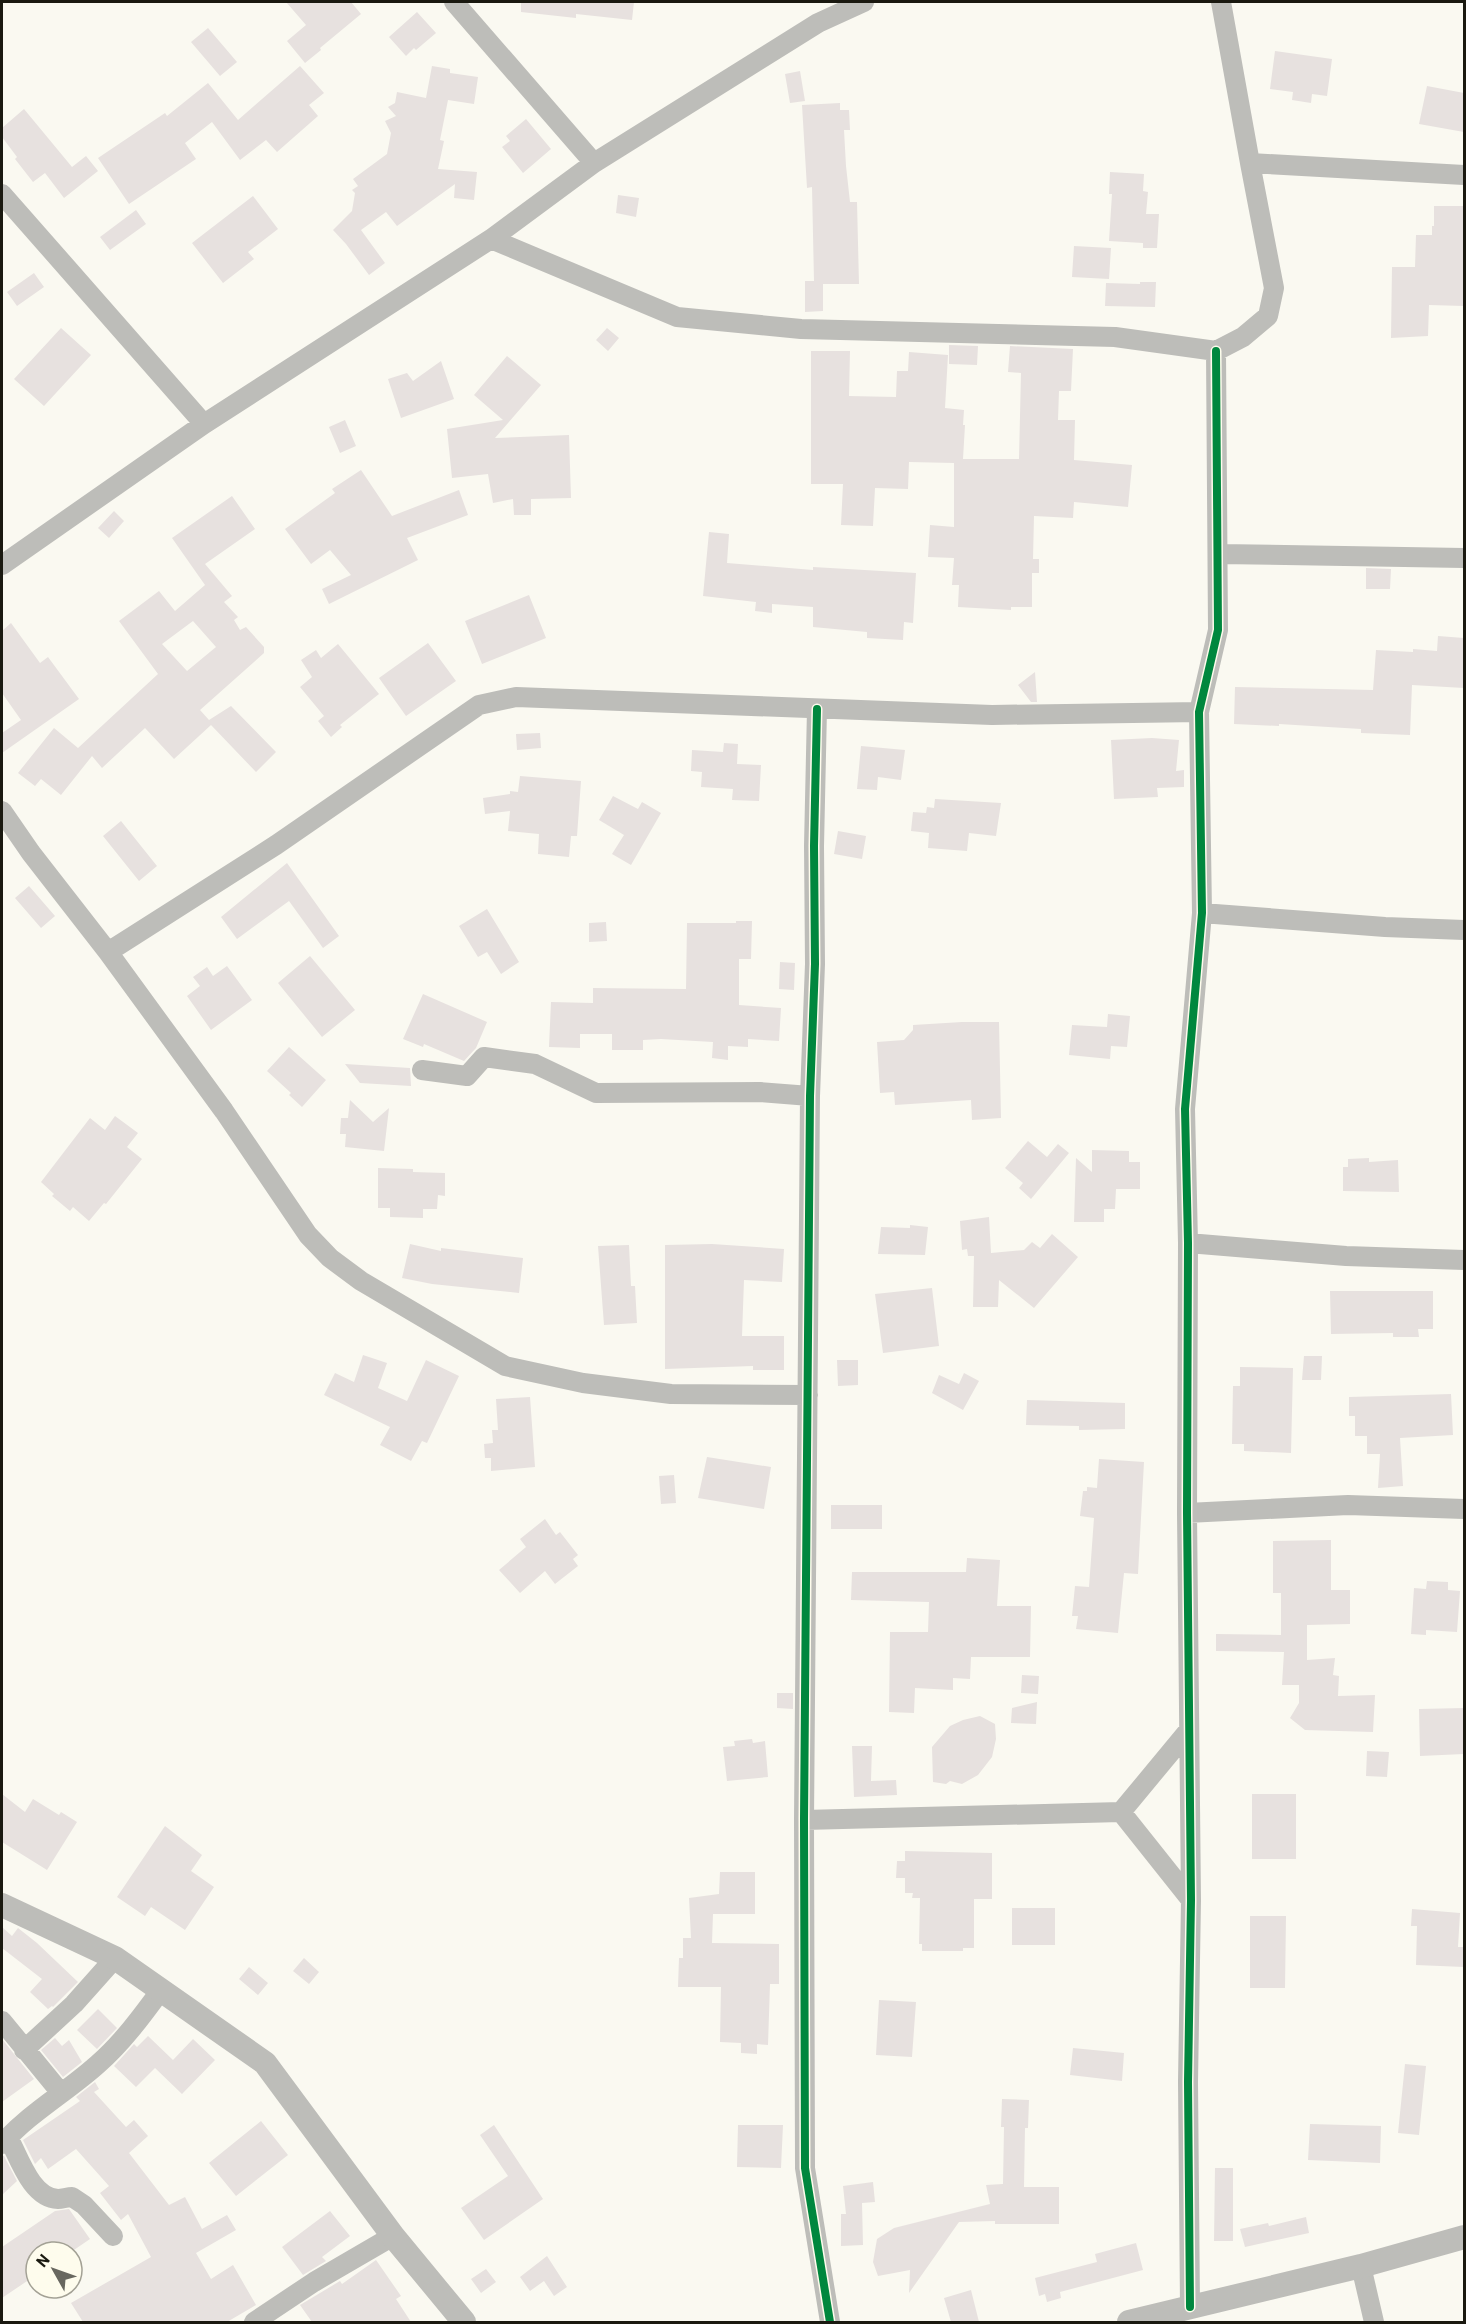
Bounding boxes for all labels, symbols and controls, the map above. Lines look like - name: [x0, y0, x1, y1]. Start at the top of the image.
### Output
- north arrow: [24, 2240, 84, 2300]
- text: N: [31, 2250, 53, 2270]

